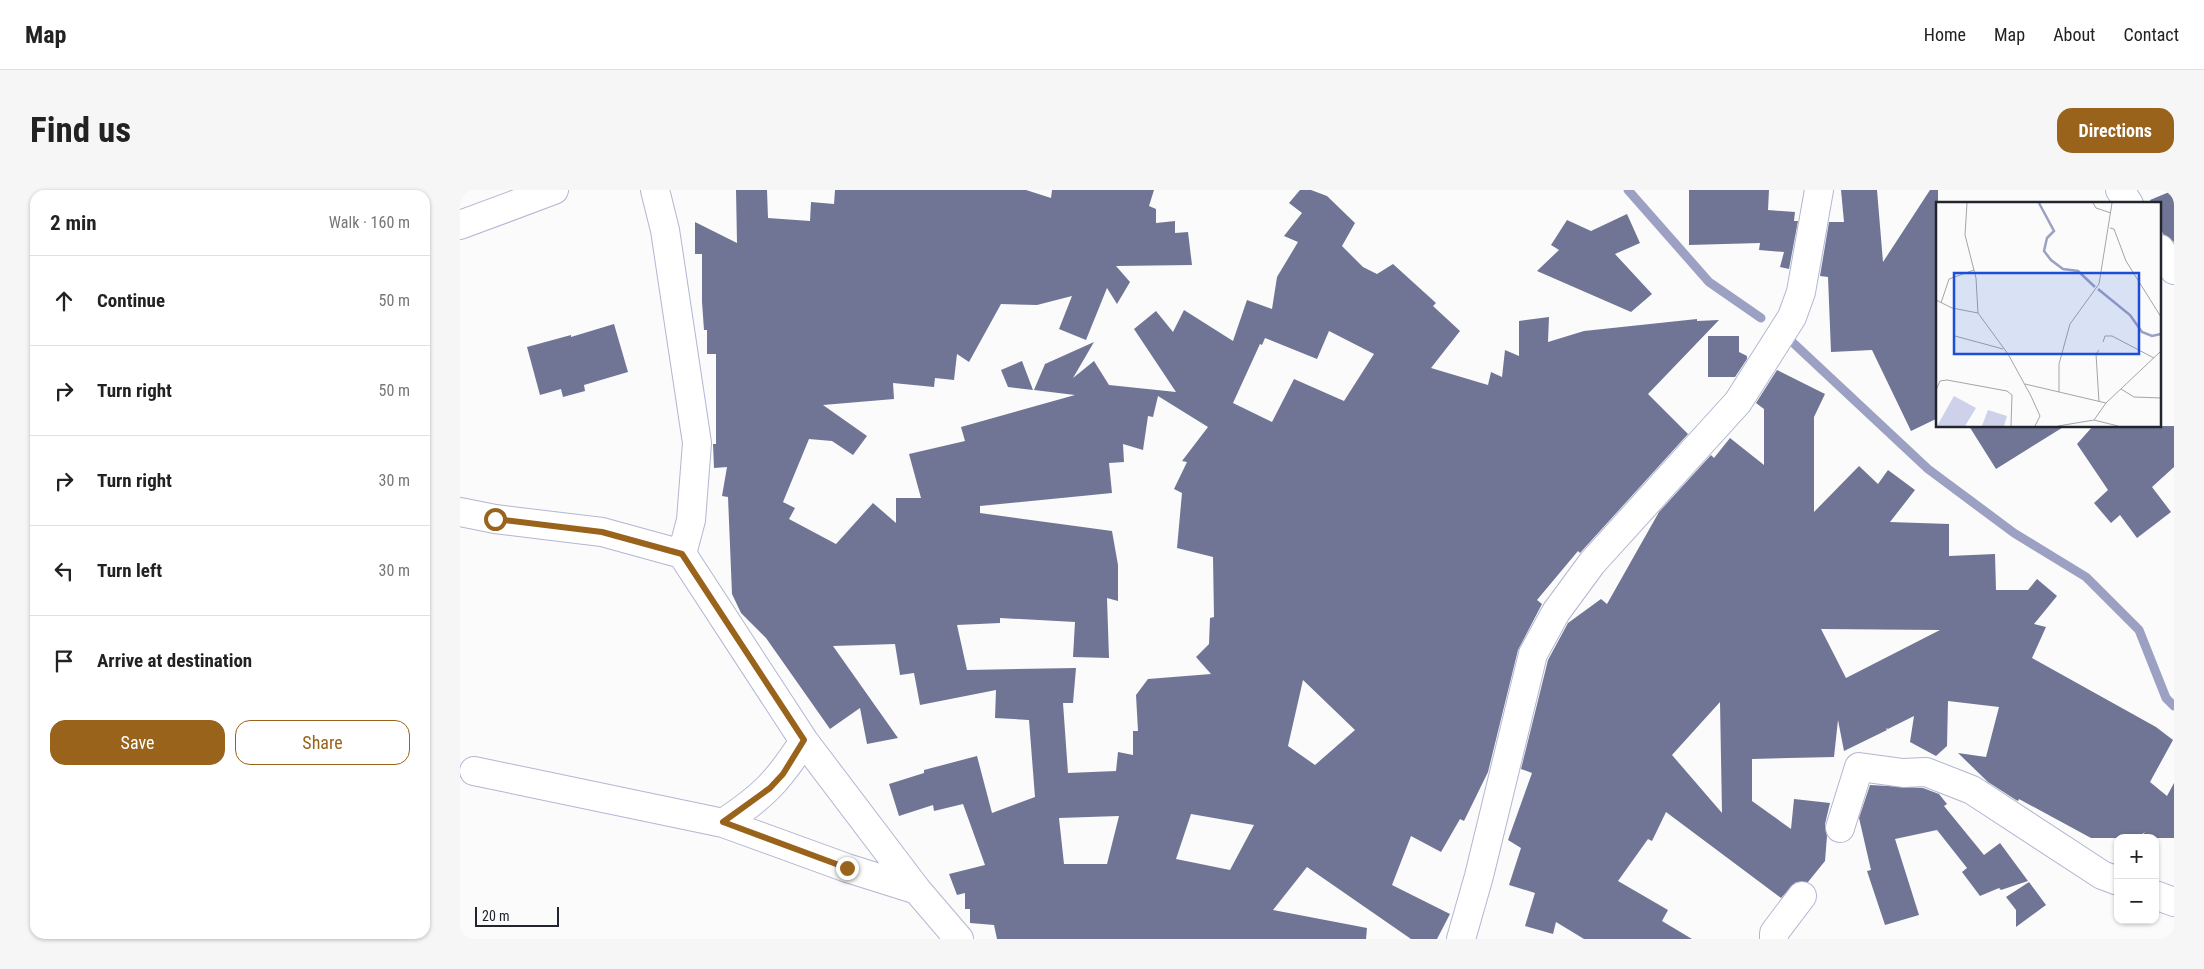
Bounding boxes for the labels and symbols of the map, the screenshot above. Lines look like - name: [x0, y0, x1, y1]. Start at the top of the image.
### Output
- inset map: [1936, 202, 2162, 428]
- route start: [484, 508, 507, 531]
- route end: [836, 857, 859, 880]
- scale bar: [475, 904, 559, 927]

